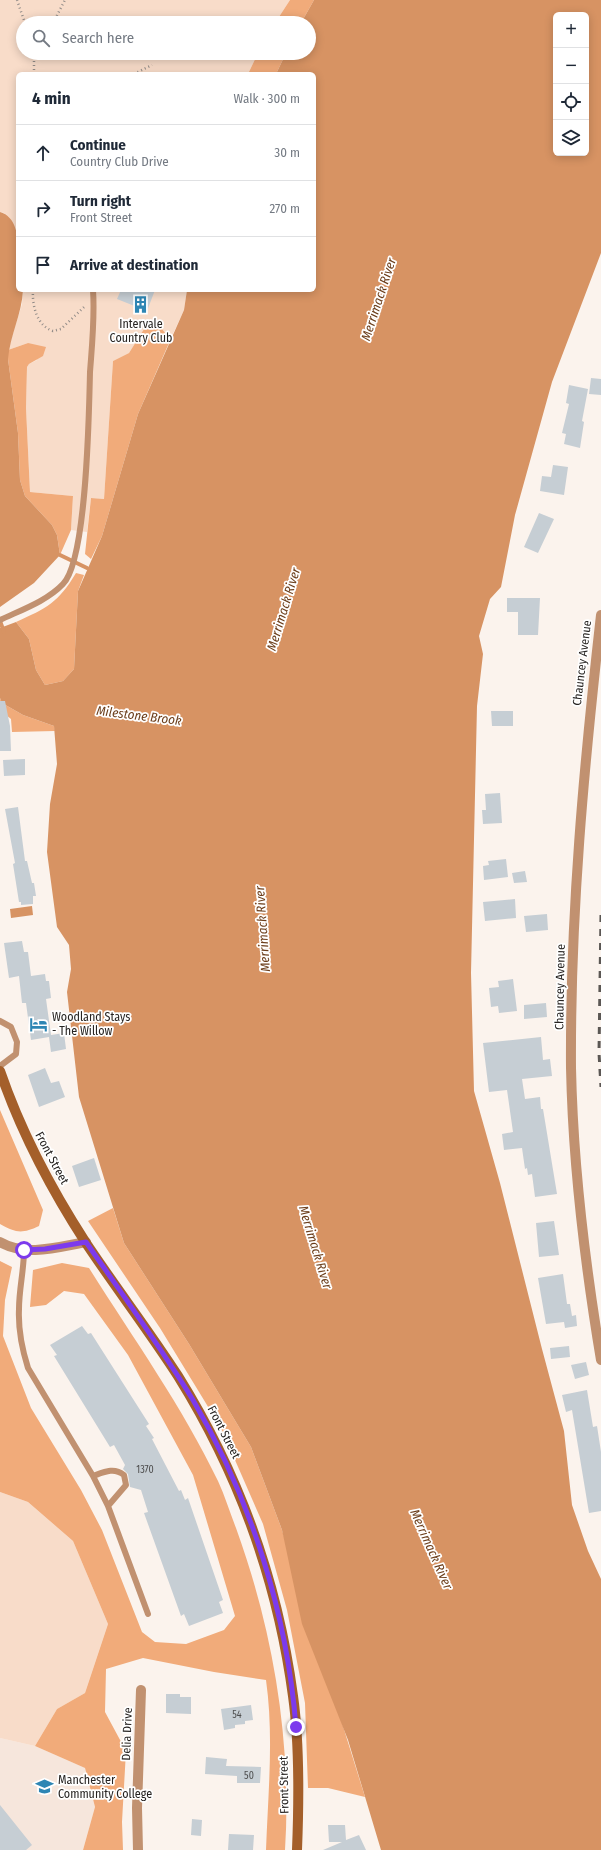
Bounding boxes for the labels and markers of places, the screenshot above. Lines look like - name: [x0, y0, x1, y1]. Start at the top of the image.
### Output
- building icon: Intervale Country Club: [131, 295, 151, 315]
- place label: Intervale Country Club: [110, 317, 172, 345]
- place label: Woodland Stays - The Willow: [52, 1010, 130, 1038]
- hotel icon: Woodland Stays - The Willow: [29, 1014, 49, 1034]
- place label: Manchester Community College: [58, 1773, 152, 1801]
- school or university icon: Manchester Community College: [35, 1777, 55, 1797]

